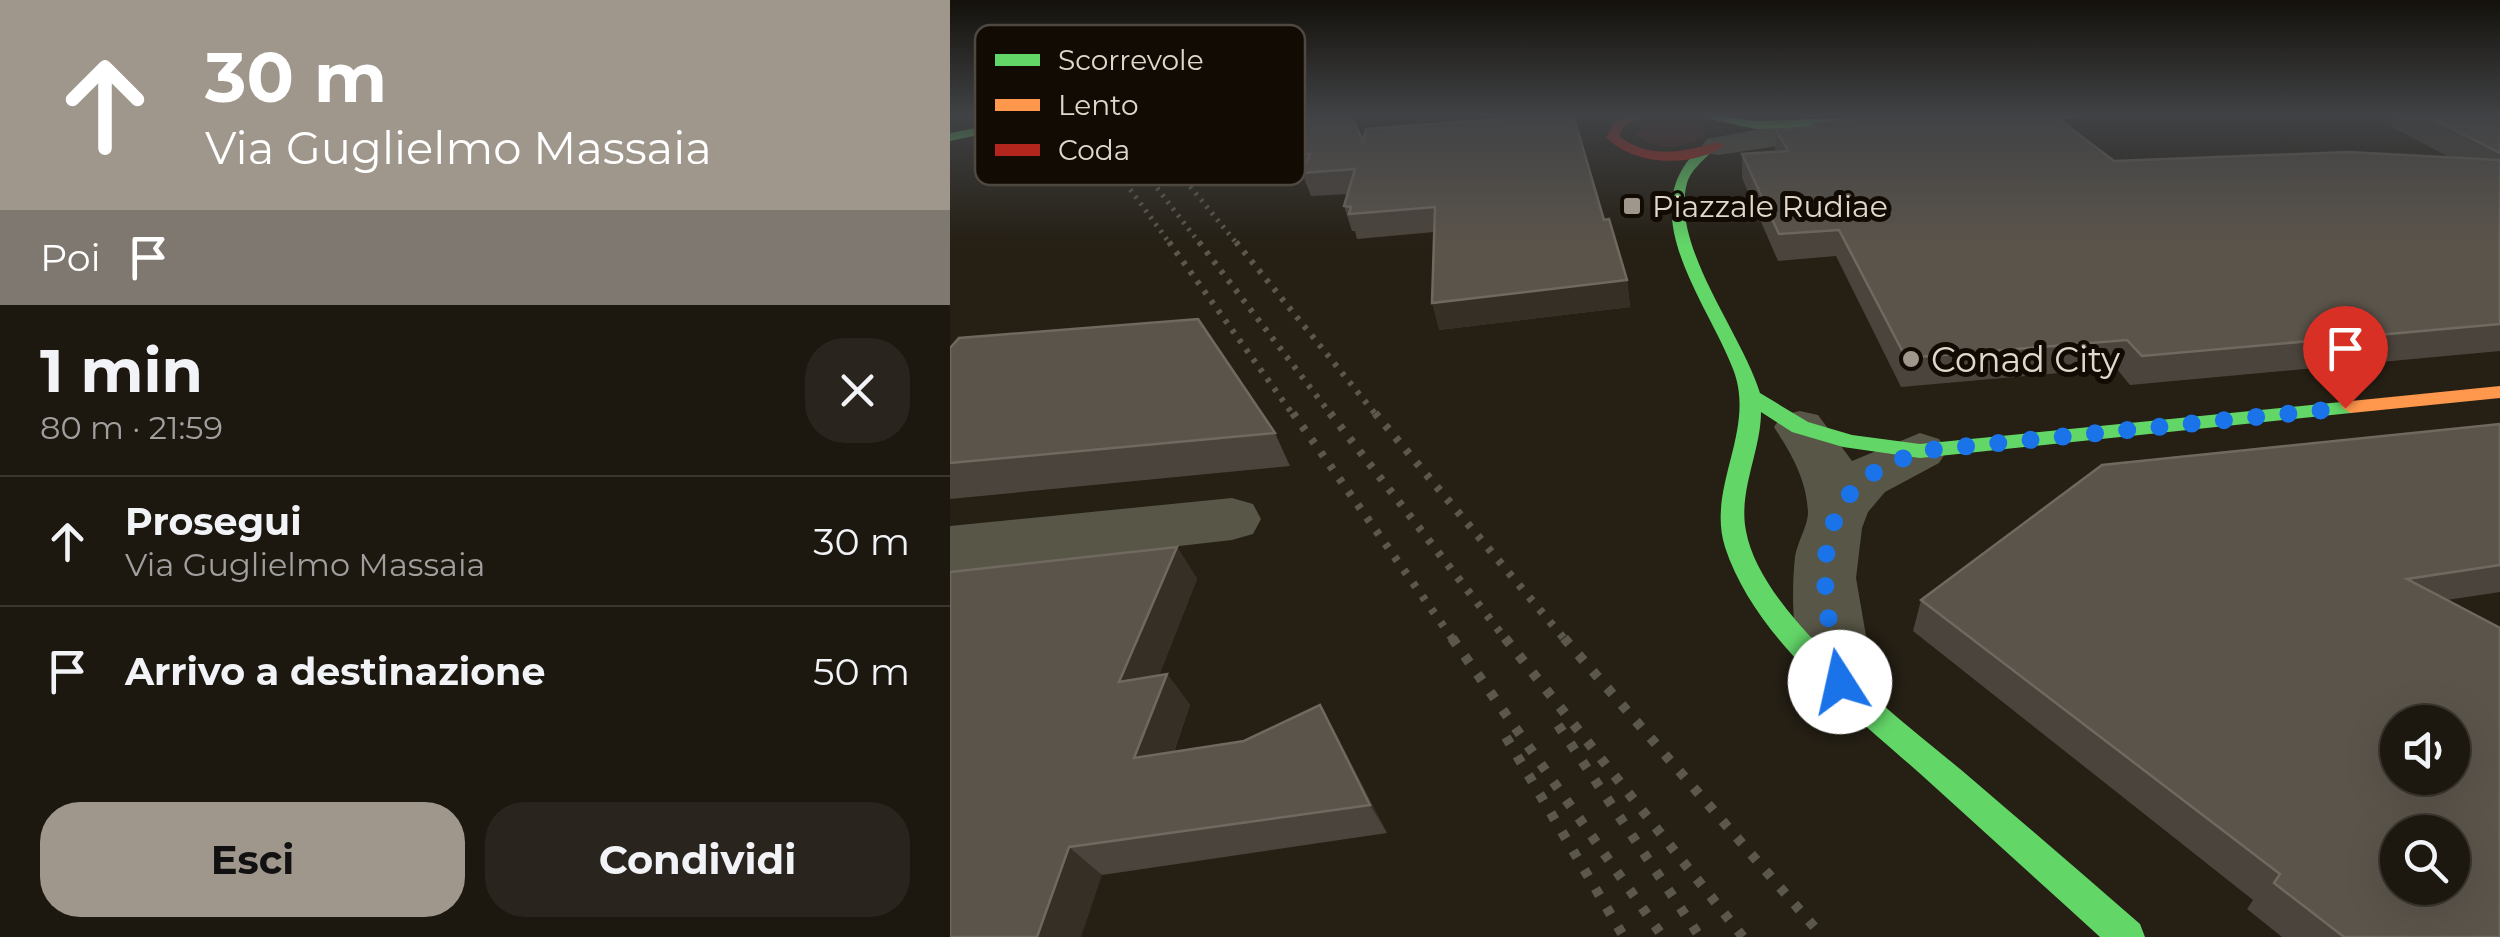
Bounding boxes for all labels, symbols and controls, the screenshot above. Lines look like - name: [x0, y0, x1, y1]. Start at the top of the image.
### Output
- legend: [975, 25, 1305, 185]
- text: 30 m: [205, 34, 387, 120]
- icon: ahead: [40, 40, 170, 170]
- text: Scorrevole: [1058, 43, 1204, 77]
- text: Lento: [1058, 88, 1139, 122]
- text: Via Guglielmo Massaia: [205, 120, 712, 175]
- text: Coda: [1058, 133, 1130, 167]
- place label: Piazzale Rudiae: [1652, 188, 1888, 225]
- marker: Piazzale Rudiae: [1621, 195, 1643, 217]
- icon: arrive: [121, 230, 176, 285]
- text: Poi: [40, 234, 101, 281]
- pin: [2303, 306, 2388, 409]
- icon: arrive: [2318, 321, 2373, 376]
- text: 1 min: [40, 334, 203, 407]
- button: close: [805, 338, 910, 443]
- place label: Conad City: [1931, 338, 2120, 381]
- marker: Conad City: [1900, 348, 1922, 370]
- text: 80 m · 21:59: [40, 408, 223, 447]
- text: Prosegui: [125, 498, 302, 545]
- icon: ahead: [40, 514, 95, 569]
- text: 30 m: [813, 518, 910, 565]
- text: Via Guglielmo Massaia: [125, 545, 485, 584]
- position arrow: [1788, 630, 1892, 734]
- icon: arrive: [40, 644, 95, 699]
- text: Arrivo a destinazione: [125, 648, 546, 695]
- text: 50 m: [813, 648, 910, 695]
- map controls: [2380, 705, 2470, 905]
- button: sound: [2380, 705, 2470, 795]
- button: Esci: [40, 802, 465, 917]
- button: Condividi: [485, 802, 910, 917]
- button: search: [2380, 815, 2470, 905]

